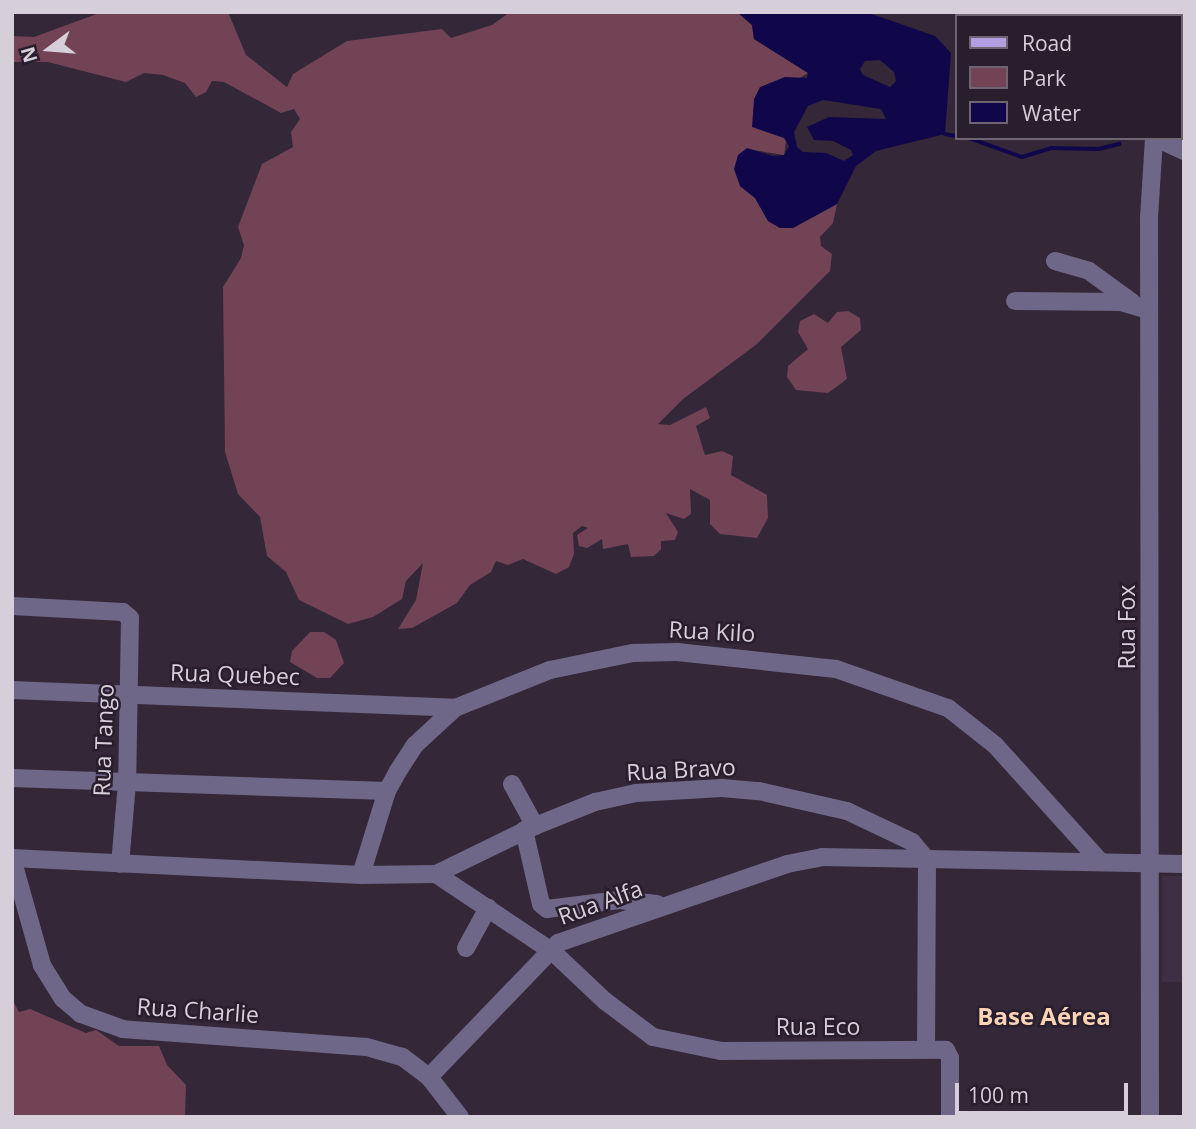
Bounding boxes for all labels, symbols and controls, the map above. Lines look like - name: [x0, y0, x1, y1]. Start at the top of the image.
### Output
- north arrow: [14, 14, 84, 84]
- legend: [954, 14, 1182, 140]
- text: Road: [1022, 29, 1072, 57]
- text: N: [14, 44, 43, 66]
- text: Park: [1022, 64, 1066, 92]
- text: Water: [1022, 99, 1081, 127]
- street label: Rua Fox: [1112, 585, 1140, 669]
- street label: Rua Kilo: [668, 615, 756, 647]
- street label: Rua Quebec: [170, 658, 300, 690]
- street label: Rua Tango: [87, 683, 119, 797]
- street label: Rua Bravo: [626, 752, 736, 786]
- street label: Rua Alfa: [554, 874, 646, 930]
- street label: Rua Charlie: [136, 992, 260, 1028]
- district label: Base Aérea: [977, 1002, 1111, 1030]
- street label: Rua Eco: [776, 1012, 860, 1040]
- scale bar: [958, 1070, 1131, 1114]
- text: 100 m: [968, 1081, 1029, 1109]

